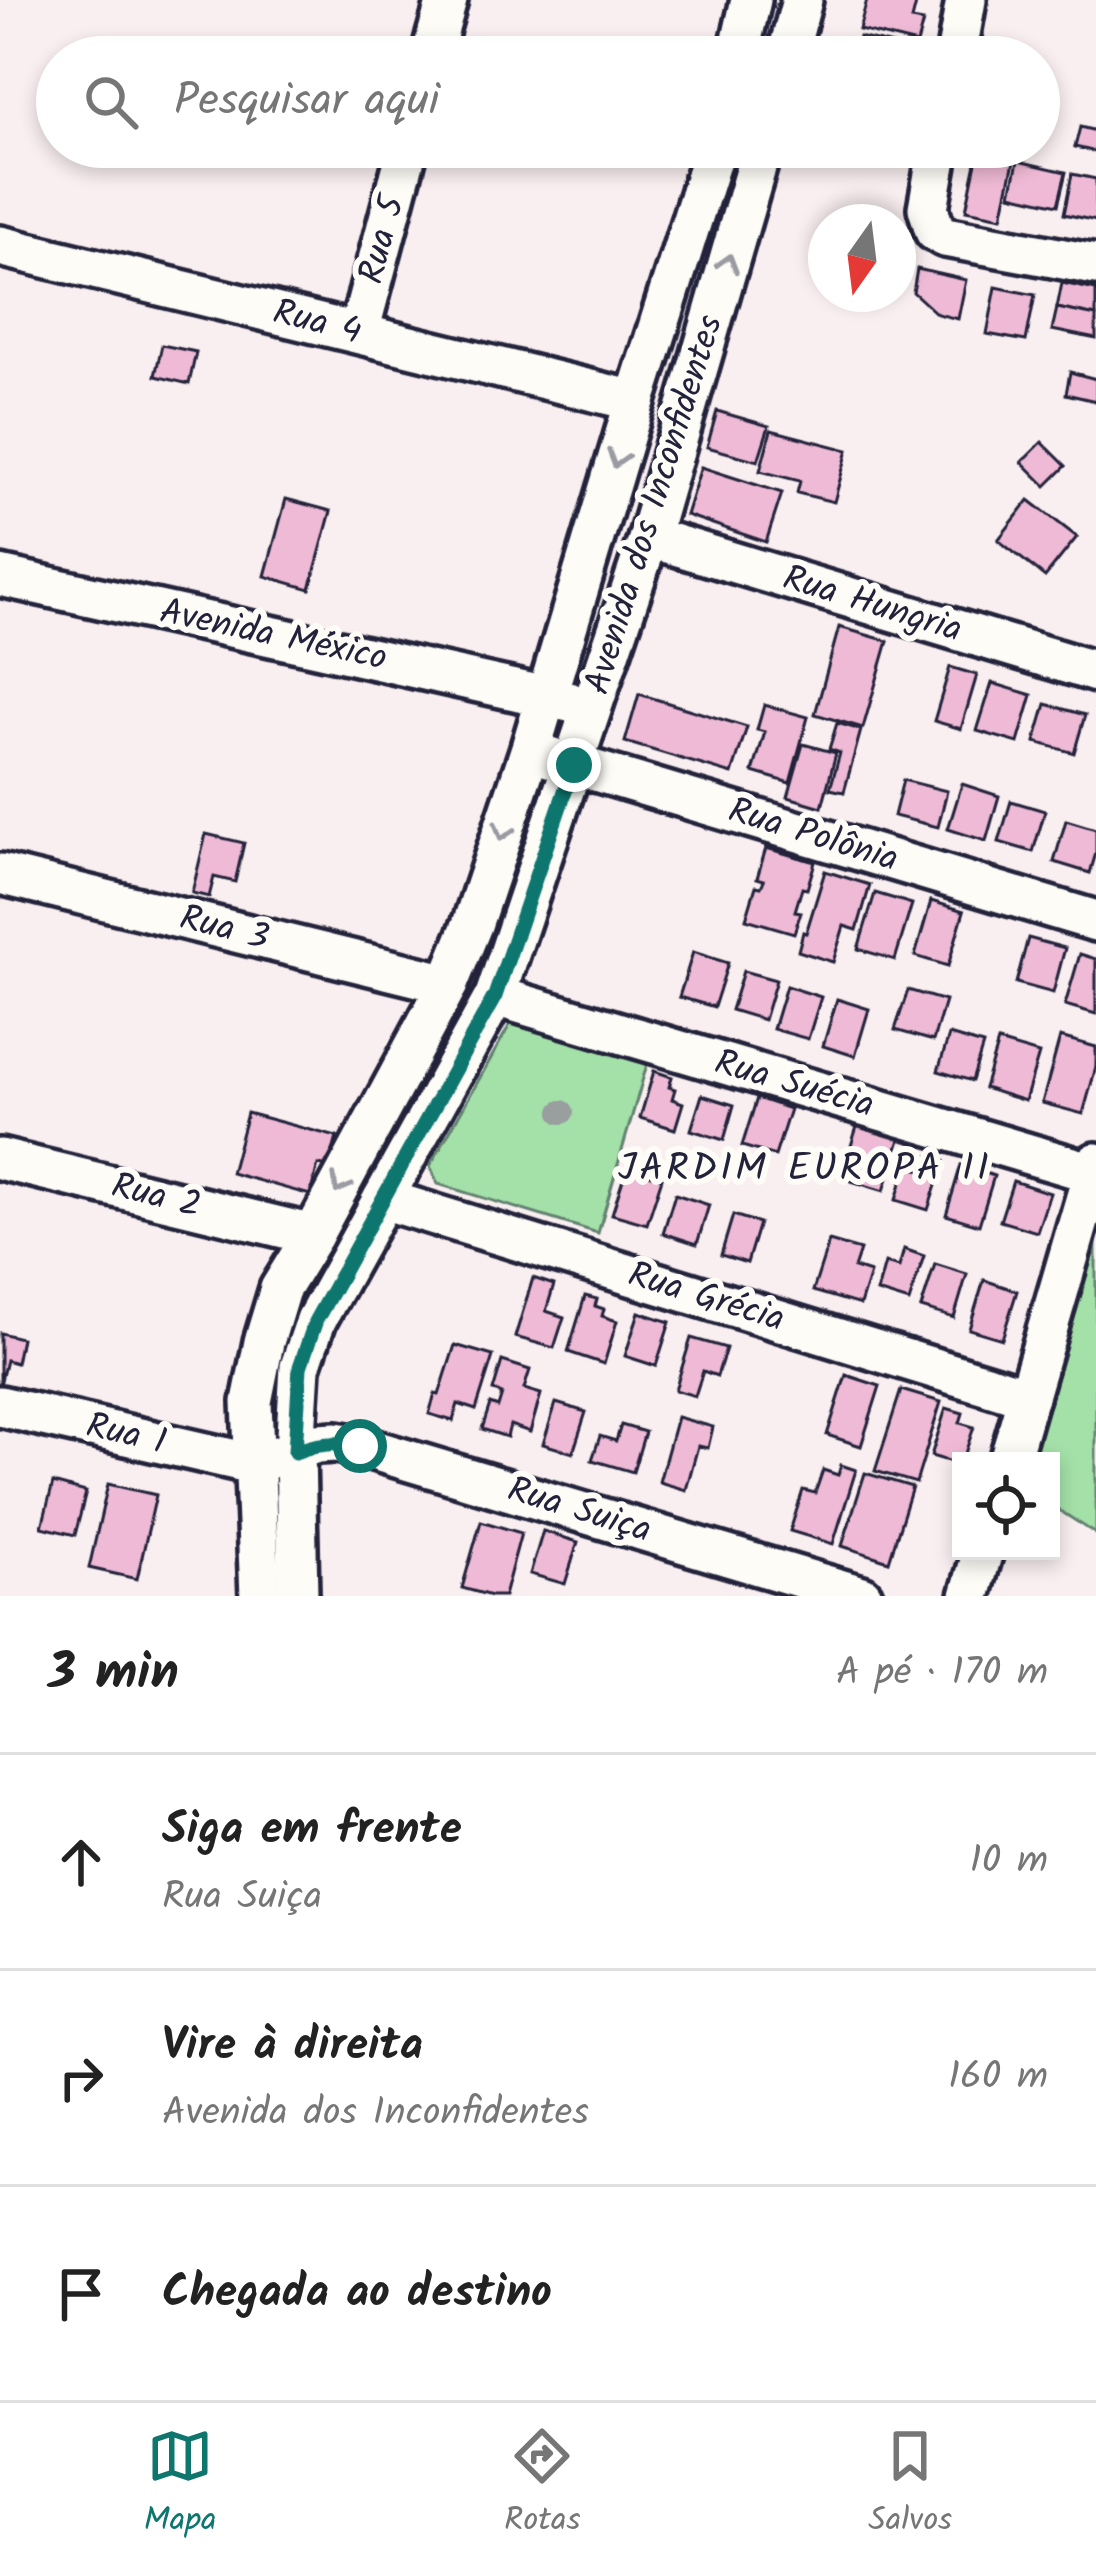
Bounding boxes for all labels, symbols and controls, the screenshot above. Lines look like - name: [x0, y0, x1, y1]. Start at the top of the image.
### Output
- search box: [36, 36, 1060, 168]
- text: Pesquisar aqui: [174, 66, 440, 138]
- icon: search: [78, 69, 144, 135]
- street label: Rua 5: [344, 187, 423, 290]
- north arrow: [808, 204, 916, 312]
- one-way arrow: [714, 253, 739, 274]
- street label: Rua 4: [267, 285, 367, 361]
- street label: Avenida dos Inconfidentes: [570, 308, 740, 702]
- one-way arrow: [606, 448, 631, 469]
- street label: Rua Hungria: [775, 551, 969, 659]
- street label: Avenida México: [154, 584, 392, 688]
- route end: [547, 738, 601, 792]
- street label: Rua Polônia: [721, 783, 905, 889]
- one-way arrow: [493, 820, 517, 841]
- street label: Rua 3: [173, 890, 275, 968]
- street label: Rua Suécia: [708, 1035, 880, 1135]
- district label: JARDIM EUROPA II: [618, 1139, 992, 1201]
- street label: Rua 2: [105, 1158, 207, 1236]
- one-way arrow: [331, 1172, 354, 1193]
- street label: Rua Grécia: [621, 1247, 791, 1349]
- street label: Rua 1: [80, 1398, 172, 1472]
- route start: [333, 1419, 387, 1473]
- map controls: [952, 1452, 1060, 1560]
- button: locate: [952, 1452, 1060, 1560]
- street label: Rua Suiça: [500, 1462, 658, 1560]
- text: 3 min: [48, 1634, 179, 1715]
- text: A pé · 170 m: [836, 1643, 1048, 1705]
- text: Siga em frente: [162, 1795, 462, 1867]
- icon: ahead: [48, 1829, 114, 1895]
- text: 10 m: [970, 1831, 1048, 1893]
- text: Rua Suiça: [162, 1867, 322, 1929]
- text: Vire à direita: [162, 2011, 423, 2083]
- icon: right: [48, 2045, 114, 2111]
- text: 160 m: [948, 2047, 1048, 2109]
- text: Avenida dos Inconfidentes: [162, 2083, 589, 2145]
- text: Chegada ao destino: [162, 2258, 552, 2330]
- icon: arrive: [48, 2261, 114, 2327]
- tab: Mapa: [144, 2423, 217, 2548]
- tab: Rotas: [504, 2423, 581, 2548]
- tab: Salvos: [868, 2423, 952, 2548]

